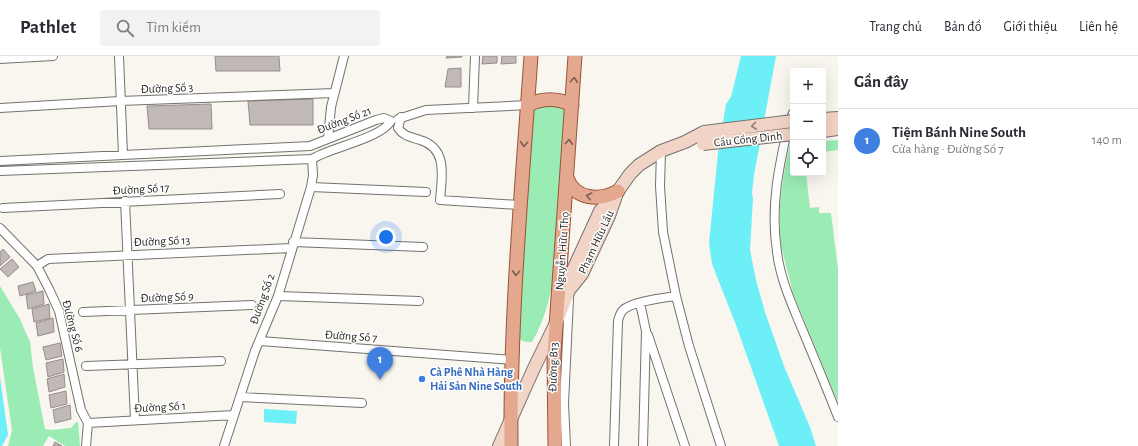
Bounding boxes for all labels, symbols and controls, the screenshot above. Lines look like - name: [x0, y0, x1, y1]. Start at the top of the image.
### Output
- search box: [100, 10, 380, 46]
- icon: search: [114, 17, 136, 39]
- text: Pathlet: [20, 18, 76, 37]
- text: Tìm kiếm: [146, 20, 201, 35]
- text: Trang chủ: [869, 20, 922, 34]
- text: Bản đồ: [944, 20, 982, 34]
- text: Giới thiệu: [1004, 20, 1057, 34]
- text: Liên hệ: [1079, 20, 1118, 34]
- map controls: [790, 68, 826, 176]
- button: +: [790, 68, 826, 104]
- text: Gần đây: [854, 73, 908, 90]
- one-way arrow: [569, 77, 578, 84]
- street label: Đường Số 3: [141, 81, 194, 95]
- street label: Đường Số 21: [315, 104, 373, 136]
- button: −: [790, 104, 826, 140]
- one-way arrow: [751, 121, 757, 130]
- text: Tiệm Bánh Nine South: [892, 125, 1026, 140]
- street label: Cầu Cống Dinh: [713, 129, 783, 149]
- text: 1: [865, 134, 869, 147]
- text: 140 m: [1092, 134, 1122, 147]
- one-way arrow: [565, 139, 574, 145]
- button: locate: [790, 140, 826, 176]
- one-way arrow: [520, 141, 529, 147]
- text: Cửa hàng · Đường Số 7: [892, 143, 1004, 156]
- street label: Đường Số 17: [112, 182, 170, 196]
- one-way arrow: [586, 193, 592, 201]
- street label: Phạm Hữu Lầu: [576, 208, 616, 276]
- street label: Nguyễn Hữu Thọ: [552, 211, 572, 291]
- your location: [376, 227, 396, 247]
- street label: Đường Số 13: [133, 234, 191, 248]
- one-way arrow: [511, 270, 520, 276]
- street label: Đường Số 2: [247, 271, 277, 326]
- street label: Đường Số 9: [140, 290, 194, 304]
- street label: Đường Số 6: [60, 299, 86, 354]
- street label: Đường Số 7: [324, 328, 378, 344]
- street label: Đường B13: [546, 342, 560, 392]
- pin: 1: [367, 347, 393, 380]
- place label: Cà Phê Nhà Hàng Hải Sản Nine South: [430, 366, 522, 392]
- marker: Cà Phê Nhà Hàng Hải Sản Nine South: [417, 374, 427, 384]
- street label: Đường Số 1: [134, 400, 186, 414]

